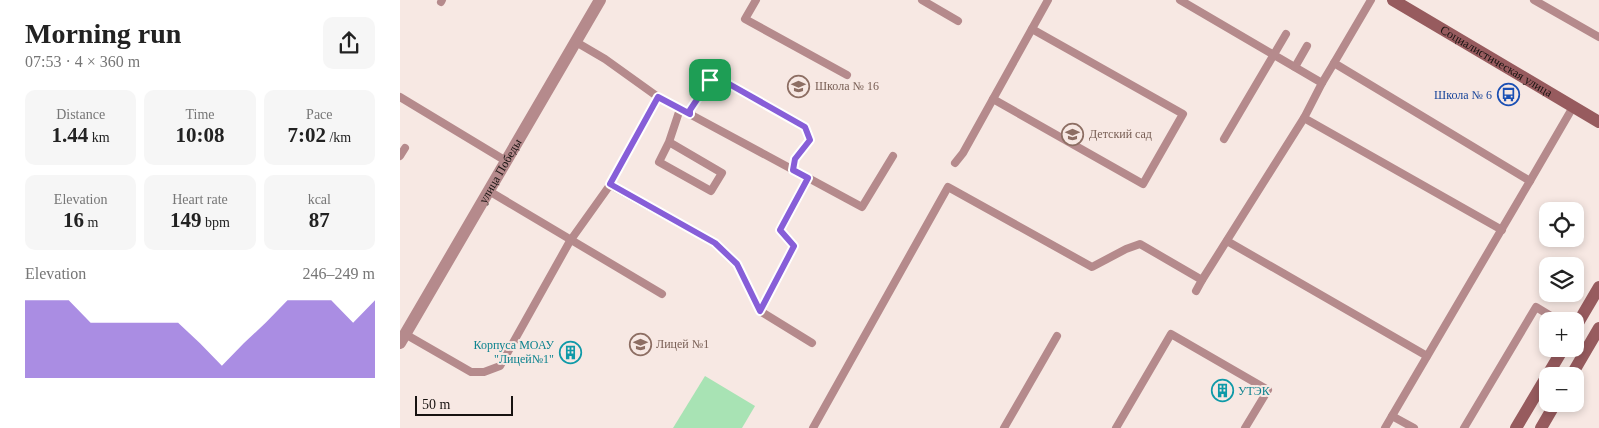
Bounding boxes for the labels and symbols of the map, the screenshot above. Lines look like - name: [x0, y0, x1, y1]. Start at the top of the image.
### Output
- street label: Социалистическая улица: [1438, 23, 1555, 100]
- pin: [689, 59, 731, 101]
- school or university icon: Школа № 16: [787, 74, 811, 98]
- place label: Школа № 16: [815, 79, 879, 93]
- bus stop icon: Школа № 6: [1496, 83, 1520, 107]
- place label: Школа № 6: [1434, 88, 1492, 102]
- school or university icon: Детский сад: [1061, 122, 1085, 146]
- place label: Детский сад: [1089, 127, 1152, 141]
- street label: улица Победы: [476, 136, 525, 206]
- school or university icon: Лицей №1: [628, 332, 652, 356]
- place label: Лицей №1: [656, 337, 709, 351]
- place label: Корпуса МОАУ "Лицей№1": [474, 338, 554, 366]
- building icon: Корпуса МОАУ "Лицей№1": [558, 340, 582, 364]
- building icon: УТЭК: [1210, 379, 1234, 403]
- place label: УТЭК: [1238, 384, 1271, 398]
- scale bar: [415, 393, 512, 416]

